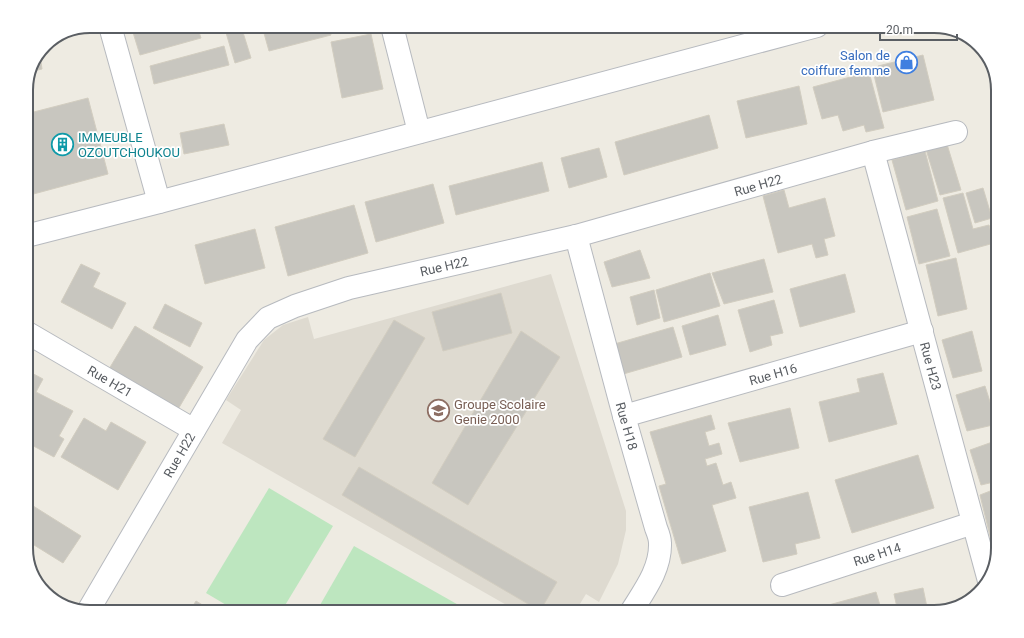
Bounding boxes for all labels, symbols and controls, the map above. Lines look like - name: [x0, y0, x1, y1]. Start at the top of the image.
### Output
- scale bar: [880, 16, 957, 42]
- text: 20 m: [886, 23, 913, 37]
- place label: Salon de coiffure femme: [801, 48, 890, 78]
- shop icon: Salon de coiffure femme: [893, 49, 919, 75]
- place label: IMMEUBLE OZOUTCHOUKOU: [78, 130, 180, 160]
- building icon: IMMEUBLE OZOUTCHOUKOU: [50, 131, 76, 157]
- street label: Rue H22: [732, 171, 784, 199]
- street label: Rue H22: [418, 254, 470, 279]
- street label: Rue H23: [917, 340, 944, 392]
- street label: Rue H16: [747, 360, 799, 388]
- street label: Rue H21: [85, 363, 135, 400]
- place label: Groupe Scolaire Genie 2000: [454, 397, 546, 427]
- school or university icon: Groupe Scolaire Genie 2000: [425, 398, 451, 424]
- street label: Rue H18: [613, 400, 641, 452]
- street label: Rue H22: [161, 430, 198, 480]
- street label: Rue H14: [851, 540, 904, 569]

